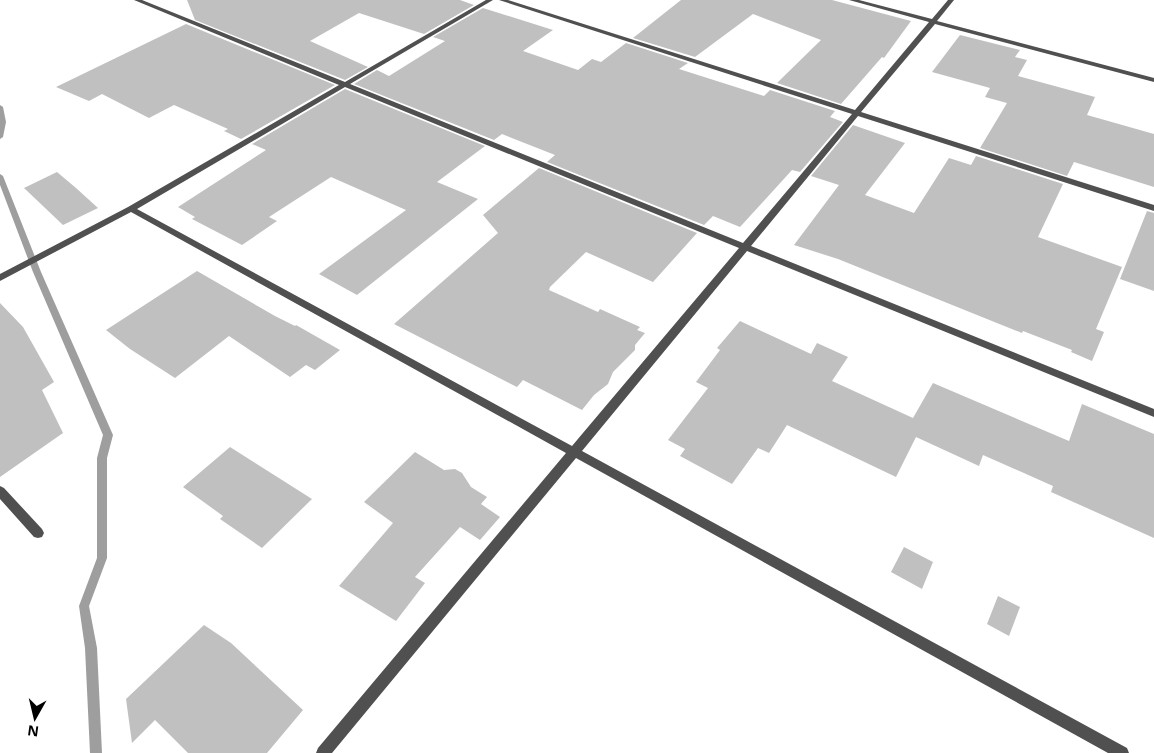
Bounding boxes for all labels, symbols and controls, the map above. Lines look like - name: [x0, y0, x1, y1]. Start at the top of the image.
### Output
- north arrow: [10, 693, 60, 743]
- text: N: [26, 721, 40, 742]

